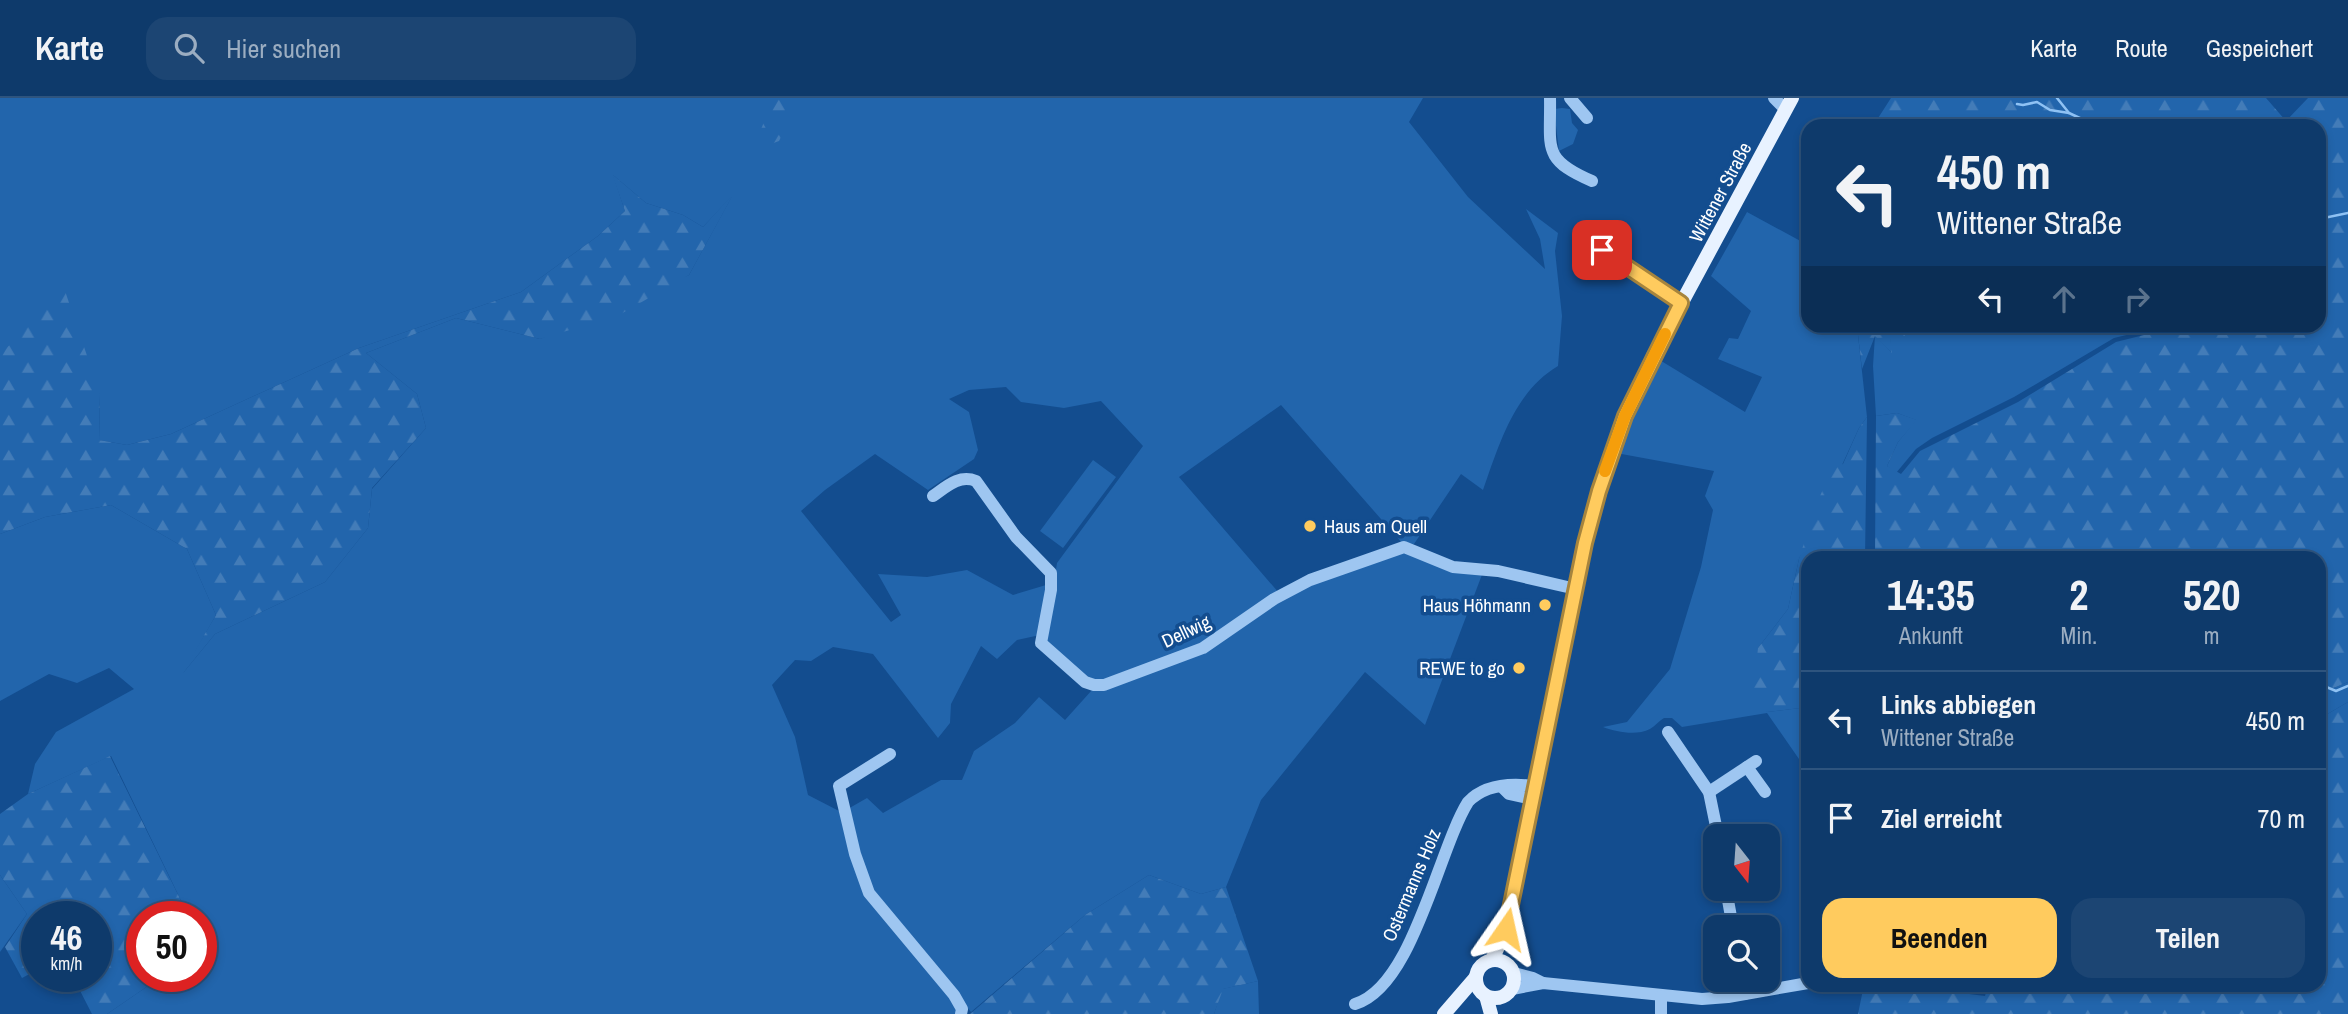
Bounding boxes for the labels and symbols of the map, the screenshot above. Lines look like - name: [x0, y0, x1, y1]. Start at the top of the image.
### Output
- street label: Wittener Straße: [1683, 137, 1757, 247]
- pin: [1572, 220, 1632, 280]
- place label: Haus am Quell: [1324, 513, 1427, 539]
- marker: Haus am Quell: [1302, 518, 1318, 534]
- place label: Haus Höhmann: [1423, 592, 1531, 618]
- marker: Haus Höhmann: [1537, 597, 1553, 613]
- street label: Dellwig: [1157, 608, 1215, 654]
- place label: REWE to go: [1419, 655, 1505, 681]
- marker: REWE to go: [1511, 660, 1527, 676]
- street label: Ostermanns Holz: [1376, 824, 1447, 945]
- north arrow: [1703, 824, 1780, 901]
- position arrow: [1469, 892, 1543, 966]
- speed limit sign: 50: [126, 901, 217, 992]

